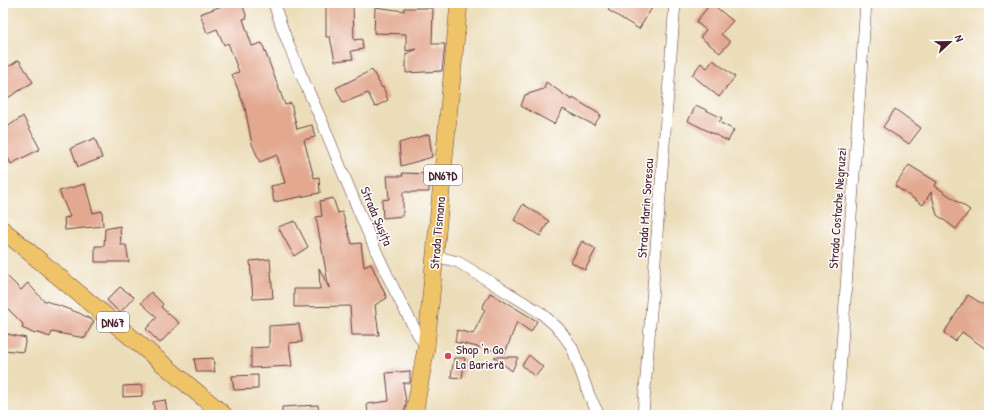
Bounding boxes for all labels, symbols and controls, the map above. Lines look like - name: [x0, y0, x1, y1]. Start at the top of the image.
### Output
- north arrow: [930, 22, 970, 62]
- text: N: [952, 33, 967, 44]
- street label: Strada Costache Negruzzi: [824, 147, 850, 269]
- street label: Strada Marin Sorescu: [633, 158, 657, 258]
- road number: DN67D: [424, 165, 462, 185]
- street label: Strada Șușița: [357, 184, 397, 248]
- street label: Strada Tismana: [425, 196, 449, 270]
- road number: DN67: [97, 312, 129, 332]
- place label: Shop 'n Go La Barieră: [456, 340, 504, 373]
- marker: Shop 'n Go La Barieră: [443, 351, 453, 361]

